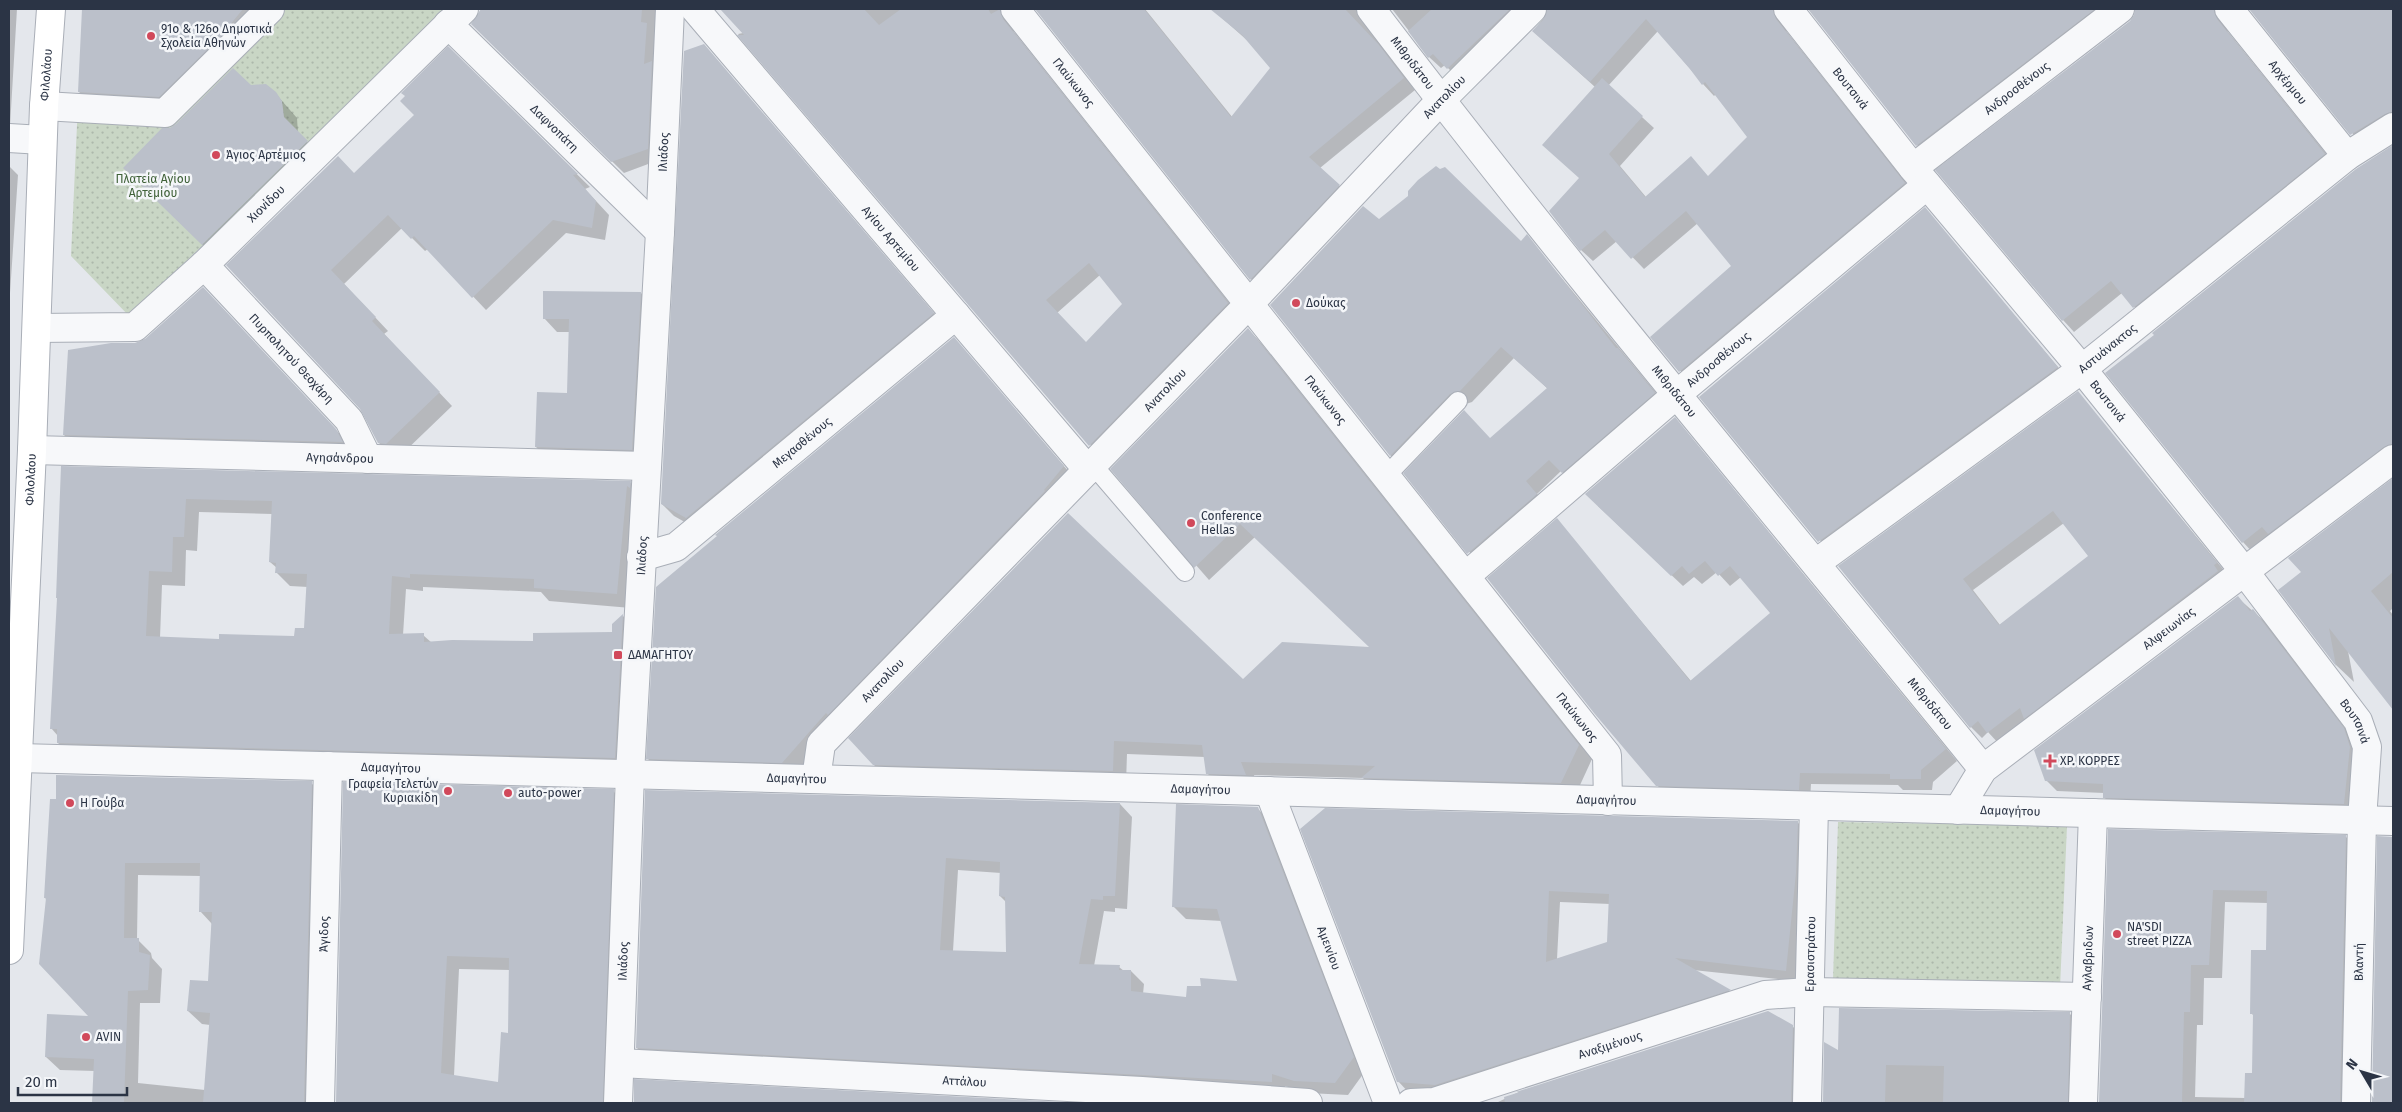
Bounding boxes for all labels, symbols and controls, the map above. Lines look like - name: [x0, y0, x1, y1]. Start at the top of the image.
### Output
- place label: 91ο & 126ο Δημοτικά Σχολεία Αθηνών: [161, 22, 272, 50]
- marker: 91ο & 126ο Δημοτικά Σχολεία Αθηνών: [145, 30, 157, 42]
- street label: Μιθριδάτου: [1388, 34, 1437, 92]
- street label: Φιλολάου: [37, 48, 55, 101]
- street label: Γλαύκωνος: [1050, 55, 1098, 110]
- street label: Αρχέρμου: [2266, 57, 2310, 107]
- street label: Ανδροσθένους: [1982, 59, 2053, 118]
- street label: Βουτσινά: [1830, 65, 1871, 112]
- street label: Ανατολίου: [1420, 72, 1469, 121]
- street label: Δαφνοπάτη: [527, 102, 581, 155]
- street label: Ιλιάδος: [656, 132, 671, 172]
- place label: Άγιος Αρτέμιος: [226, 148, 306, 162]
- marker: Άγιος Αρτέμιος: [210, 149, 222, 161]
- park label: Πλατεία Αγίου Αρτεμίου: [115, 172, 191, 200]
- street label: Χιονίδου: [245, 182, 288, 225]
- street label: Αγίου Αρτεμίου: [859, 203, 923, 275]
- place label: Δούκας: [1306, 296, 1346, 310]
- marker: Δούκας: [1290, 297, 1302, 309]
- street label: Πυρπολητού Θεοχάρη: [246, 311, 337, 406]
- street label: Αστυάνακτος: [2076, 321, 2140, 376]
- street label: Ανδροσθένους: [1684, 329, 1753, 390]
- street label: Μιθριδάτου: [1649, 363, 1700, 420]
- street label: Ανατολίου: [1141, 366, 1189, 415]
- street label: Γλαύκωνος: [1301, 372, 1349, 428]
- street label: Βουτσινά: [2087, 377, 2129, 425]
- street label: Μεγασθένους: [770, 414, 835, 471]
- street label: Αγησάνδρου: [306, 450, 374, 466]
- street label: Φιλολάου: [22, 453, 39, 506]
- place label: Conference Hellas: [1201, 509, 1262, 537]
- marker: Conference Hellas: [1185, 517, 1197, 529]
- street label: Ιλιάδος: [634, 535, 650, 576]
- street label: Αλφειωνίας: [2140, 604, 2198, 653]
- place label: ΔΑΜΑΓHΤOY: [628, 648, 693, 662]
- marker: ΔΑΜΑΓHΤOY: [612, 649, 624, 661]
- street label: Ανατολίου: [859, 656, 907, 705]
- street label: Μιθριδάτου: [1905, 675, 1955, 733]
- street label: Γλαύκωνος: [1553, 690, 1601, 745]
- street label: Βουτσινά: [2337, 696, 2372, 745]
- place label: ΧΡ. ΚΟΡΡΕΣ: [2060, 754, 2120, 768]
- marker: ΧΡ. ΚΟΡΡΕΣ: [2044, 755, 2056, 767]
- street label: Δαμαγήτου: [361, 760, 421, 776]
- street label: Δαμαγήτου: [766, 771, 827, 786]
- place label: Γραφεία Τελετών Κυριακίδη: [348, 777, 438, 805]
- street label: Δαμαγήτου: [1170, 782, 1231, 797]
- marker: Γραφεία Τελετών Κυριακίδη: [442, 785, 454, 797]
- place label: auto-power: [518, 786, 582, 800]
- marker: auto-power: [502, 787, 514, 799]
- street label: Δαμαγήτου: [1576, 792, 1637, 808]
- place label: Η Γούβα: [80, 796, 124, 810]
- marker: Η Γούβα: [64, 797, 76, 809]
- street label: Δαμαγήτου: [1980, 803, 2041, 819]
- street label: Άγιδος: [317, 916, 331, 952]
- street label: Ερασιστράτου: [1803, 916, 1818, 992]
- place label: NA'SDI street PIZZA: [2127, 920, 2192, 948]
- street label: Αμεινίου: [1314, 924, 1344, 972]
- street label: Αγλαβριδων: [2080, 925, 2096, 991]
- marker: NA'SDI street PIZZA: [2111, 928, 2123, 940]
- street label: Ιλιάδος: [615, 941, 631, 981]
- street label: Βλαντή: [2352, 943, 2366, 981]
- street label: Αναξιμένους: [1576, 1028, 1644, 1062]
- place label: AVIN: [96, 1030, 121, 1044]
- marker: AVIN: [80, 1031, 92, 1043]
- north arrow: [2337, 1047, 2387, 1097]
- text: N: [2343, 1055, 2362, 1073]
- scale bar: [18, 1064, 126, 1096]
- text: 20 m: [25, 1073, 58, 1091]
- street label: Αττάλου: [942, 1073, 987, 1090]

